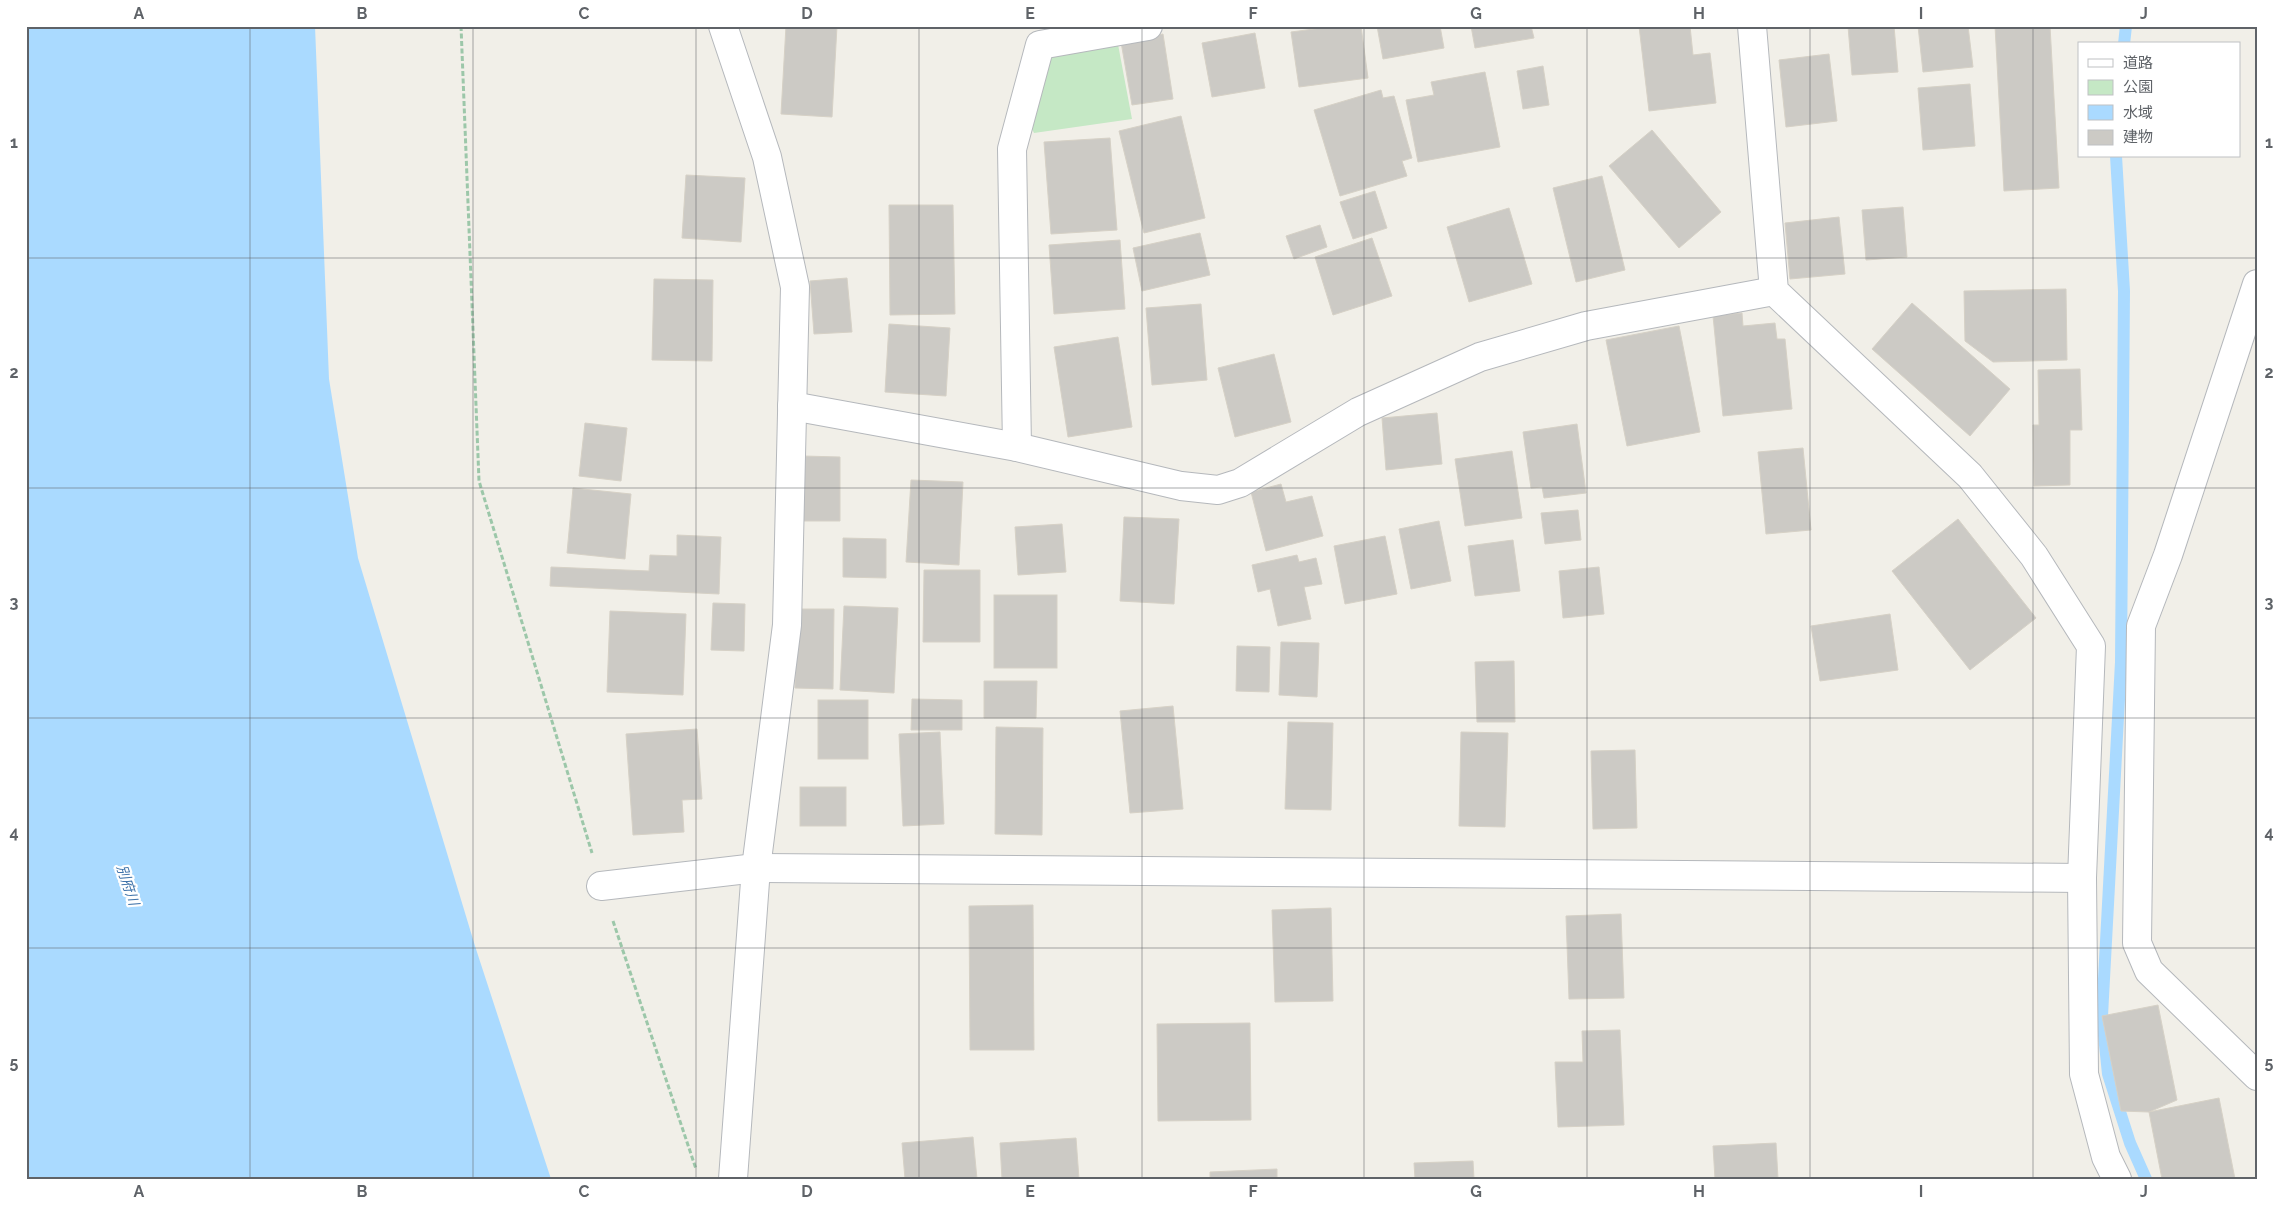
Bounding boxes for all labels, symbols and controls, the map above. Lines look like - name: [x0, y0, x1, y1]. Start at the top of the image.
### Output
- text: A: [134, 4, 145, 23]
- text: B: [357, 4, 368, 23]
- text: C: [579, 4, 590, 23]
- text: D: [801, 4, 813, 23]
- text: E: [1025, 4, 1035, 23]
- text: F: [1248, 4, 1258, 23]
- text: G: [1470, 4, 1482, 23]
- text: H: [1693, 4, 1705, 23]
- text: I: [1919, 4, 1923, 23]
- text: J: [2140, 4, 2148, 23]
- legend: [2078, 42, 2240, 158]
- text: 道路: [2123, 54, 2153, 72]
- text: 公園: [2123, 78, 2153, 96]
- text: 水域: [2123, 104, 2153, 122]
- text: 建物: [2123, 128, 2153, 146]
- text: 1: [10, 133, 18, 152]
- text: 1: [2265, 133, 2273, 152]
- text: 2: [9, 363, 19, 382]
- text: 2: [2264, 363, 2274, 382]
- text: 3: [10, 593, 19, 612]
- text: 3: [2265, 593, 2274, 612]
- text: 4: [9, 823, 19, 842]
- text: 4: [2264, 823, 2274, 842]
- water label: 別府川: [114, 863, 143, 909]
- text: 5: [10, 1053, 19, 1072]
- text: 5: [2265, 1053, 2274, 1072]
- text: A: [134, 1182, 145, 1201]
- text: B: [357, 1182, 368, 1201]
- text: C: [579, 1182, 590, 1201]
- text: D: [801, 1182, 813, 1201]
- text: E: [1025, 1182, 1035, 1201]
- text: F: [1248, 1182, 1258, 1201]
- text: G: [1470, 1182, 1482, 1201]
- text: H: [1693, 1182, 1705, 1201]
- text: I: [1919, 1182, 1923, 1201]
- text: J: [2140, 1182, 2148, 1201]

